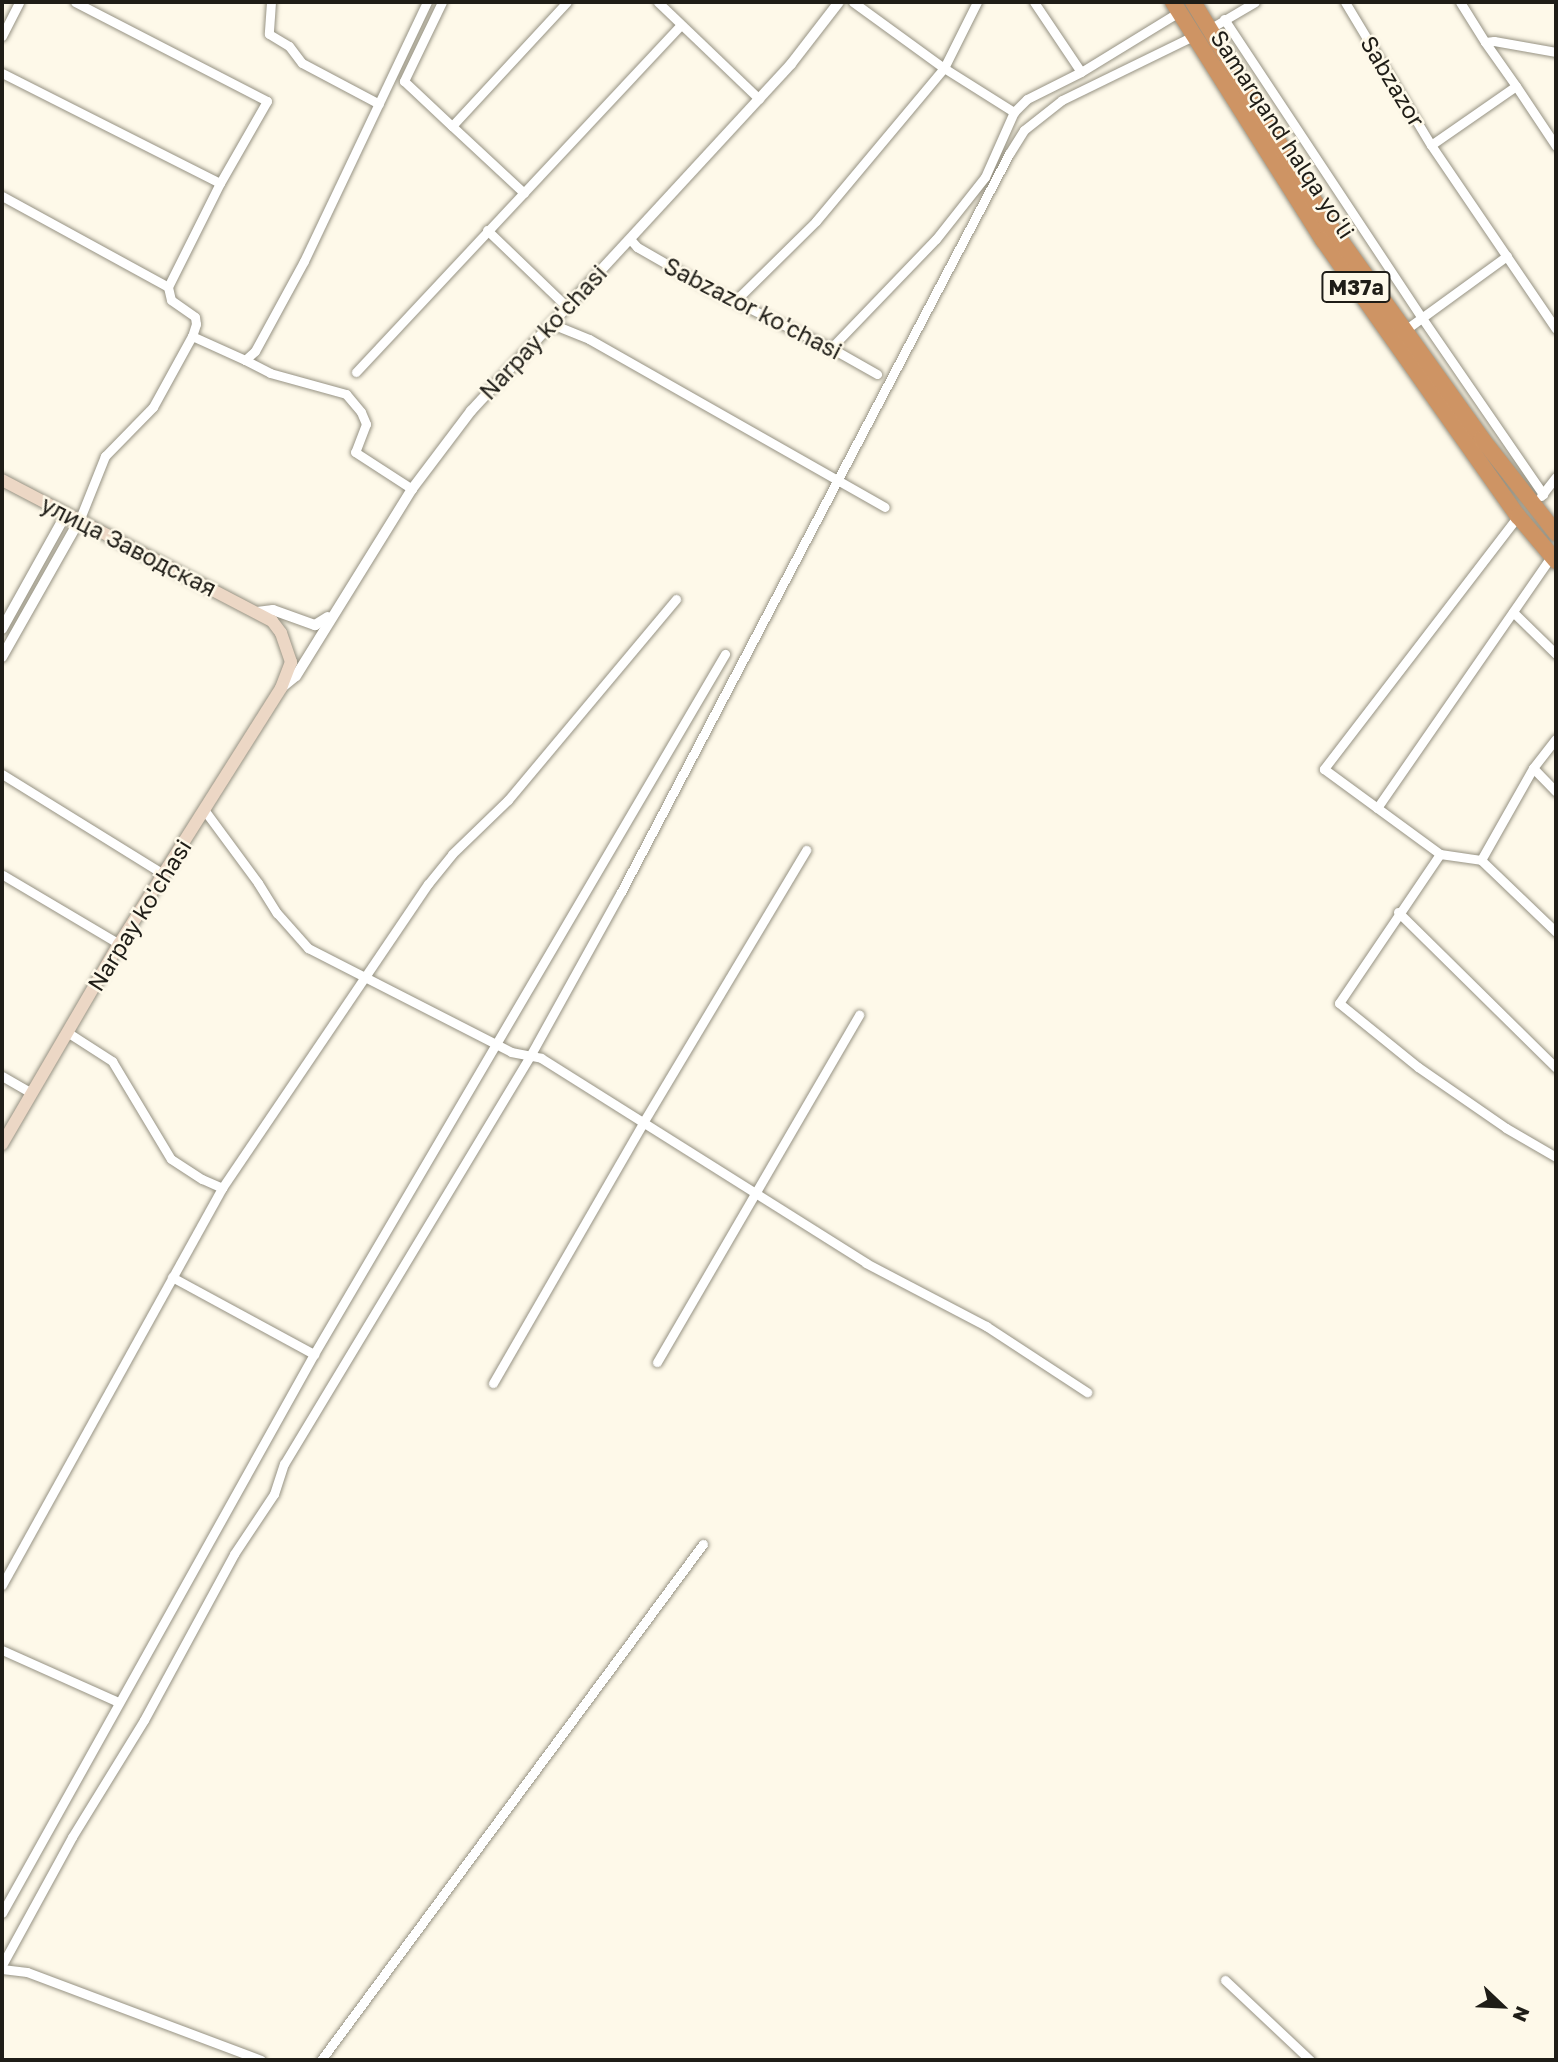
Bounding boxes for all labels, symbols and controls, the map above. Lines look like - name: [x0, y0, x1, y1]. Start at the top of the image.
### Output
- street label: Samarqand halqa yoʻli: [1205, 25, 1361, 243]
- street label: Sabzazor: [1355, 31, 1431, 131]
- street label: Sabzazor ko'chasi: [660, 251, 846, 365]
- street label: Narpay ko'chasi: [474, 259, 612, 405]
- road number: M37a: [1321, 270, 1391, 304]
- street label: улица Заводская: [37, 490, 221, 602]
- street label: Narpay ko'chasi: [81, 834, 197, 996]
- north arrow: [1467, 1971, 1537, 2041]
- text: N: [1508, 2003, 1535, 2026]

